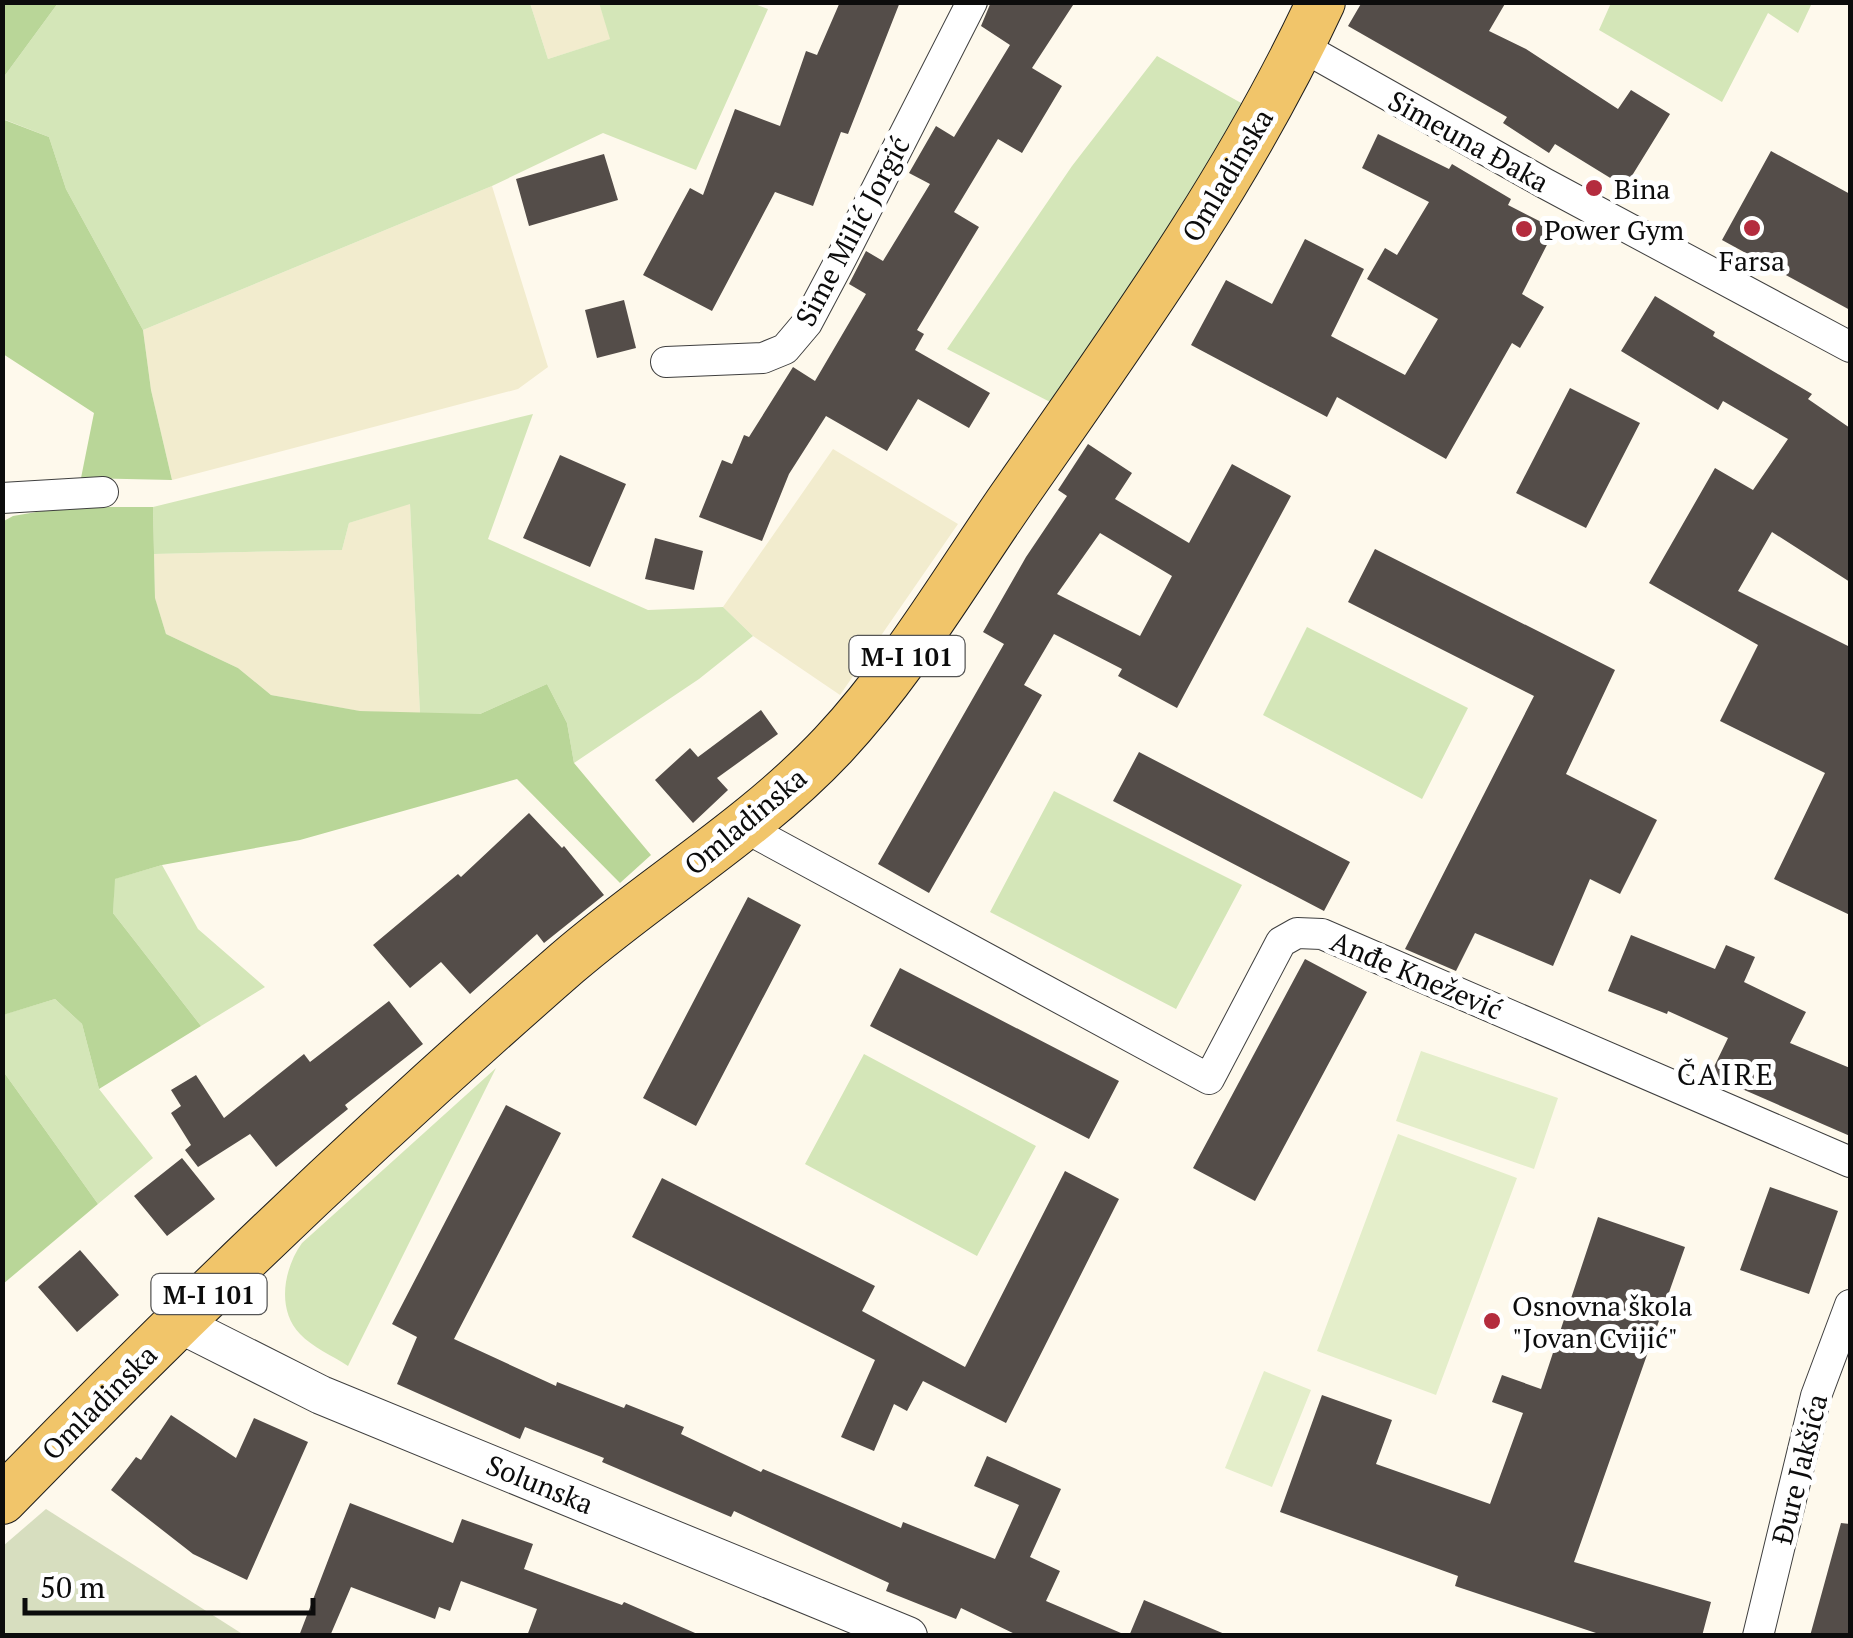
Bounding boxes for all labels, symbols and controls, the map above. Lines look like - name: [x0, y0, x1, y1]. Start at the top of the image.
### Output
- street label: Simeuna Đaka: [1382, 82, 1556, 200]
- street label: Omladinska: [1173, 102, 1281, 248]
- street label: Sime Milić Jorgić: [786, 130, 918, 332]
- place label: Bina: [1614, 170, 1670, 207]
- marker: Bina: [1583, 177, 1605, 199]
- place label: Power Gym: [1544, 211, 1684, 248]
- marker: Farsa: [1741, 217, 1763, 239]
- marker: Power Gym: [1513, 218, 1535, 240]
- place label: Farsa: [1719, 242, 1785, 279]
- road number: M-I 101: [850, 636, 964, 676]
- street label: Omladinska: [676, 759, 814, 883]
- street label: Anđe Knežević: [1325, 922, 1509, 1028]
- district label: ČAIRE: [1677, 1054, 1775, 1094]
- road number: M-I 101: [152, 1274, 266, 1314]
- place label: Osnovna škola "Jovan Cvijić": [1512, 1287, 1693, 1356]
- marker: Osnovna škola "Jovan Cvijić": [1481, 1310, 1503, 1332]
- street label: Omladinska: [33, 1336, 165, 1468]
- street label: Đure Jakšića: [1762, 1390, 1836, 1548]
- street label: Solunska: [481, 1446, 599, 1522]
- scale bar: [25, 1553, 312, 1615]
- text: 50 m: [40, 1567, 105, 1607]

